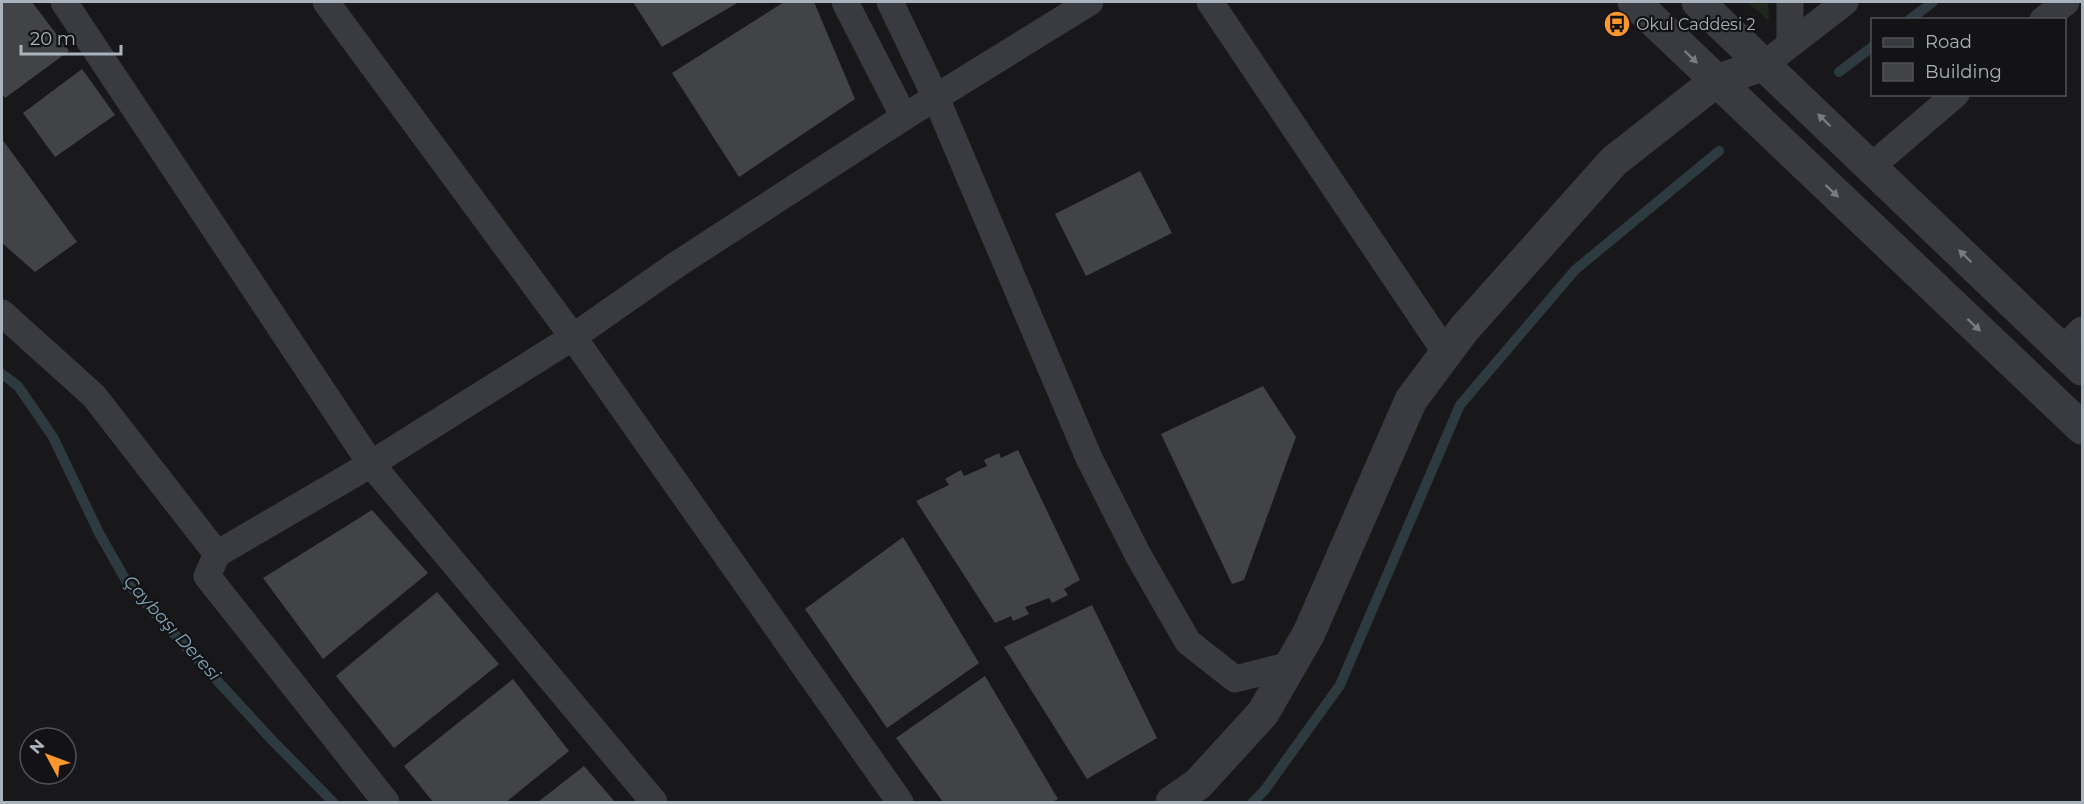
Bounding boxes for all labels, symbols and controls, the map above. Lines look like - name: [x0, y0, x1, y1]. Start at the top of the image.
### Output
- bus stop icon: Okul Caddesi 2: [1602, 9, 1632, 39]
- place label: Okul Caddesi 2: [1636, 15, 1756, 34]
- scale bar: [21, 18, 122, 56]
- legend: [1871, 18, 2066, 96]
- text: 20 m: [30, 28, 76, 50]
- text: Road: [1925, 31, 1972, 53]
- one-way arrow: [1684, 49, 1698, 63]
- text: Building: [1925, 61, 2002, 83]
- one-way arrow: [1818, 114, 1832, 128]
- one-way arrow: [1825, 184, 1839, 198]
- one-way arrow: [1958, 249, 1972, 263]
- one-way arrow: [1966, 318, 1981, 332]
- water label: Çaybaşı Deresi: [119, 571, 225, 685]
- north arrow: [18, 726, 78, 786]
- text: N: [26, 735, 48, 758]

